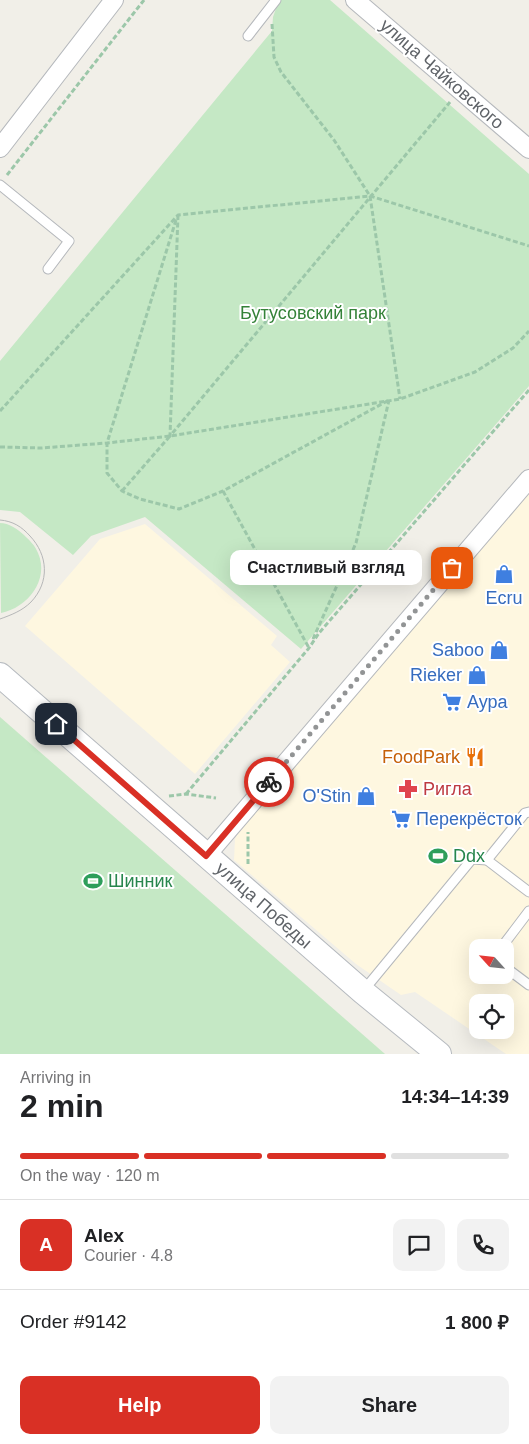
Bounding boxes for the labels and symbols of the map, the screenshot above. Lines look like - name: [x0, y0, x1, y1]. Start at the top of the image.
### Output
- street label: улица Чайковского: [376, 15, 508, 133]
- park label: Бутусовский парк: [240, 303, 386, 323]
- pin: [431, 547, 473, 589]
- callout: Счастливый взгляд: [230, 550, 422, 586]
- shop icon: Ecru: [493, 563, 515, 585]
- place label: Ecru: [485, 588, 523, 608]
- shop icon: Saboo: [488, 639, 510, 661]
- place label: Saboo: [432, 640, 484, 660]
- shop icon: Rieker: [466, 664, 488, 686]
- place label: Rieker: [410, 665, 462, 685]
- supermarket icon: Аура: [441, 691, 463, 713]
- place label: Аура: [467, 692, 509, 712]
- pin: [35, 703, 77, 745]
- restaurant icon: FoodPark: [464, 746, 486, 768]
- place label: FoodPark: [382, 747, 461, 767]
- courier: [244, 757, 294, 807]
- pharmacy icon: Ригла: [397, 778, 419, 800]
- place label: Ригла: [423, 779, 473, 799]
- shop icon: O'Stin: [355, 785, 377, 807]
- place label: O'Stin: [303, 786, 351, 806]
- supermarket icon: Перекрёсток: [390, 808, 412, 830]
- place label: Перекрёсток: [416, 809, 522, 829]
- sports icon: Ddx: [427, 845, 449, 867]
- place label: Ddx: [453, 846, 485, 866]
- street label: улица Победы: [212, 858, 316, 952]
- sports icon: Шинник: [82, 870, 104, 892]
- place label: Шинник: [108, 871, 172, 891]
- north arrow: [469, 939, 514, 984]

